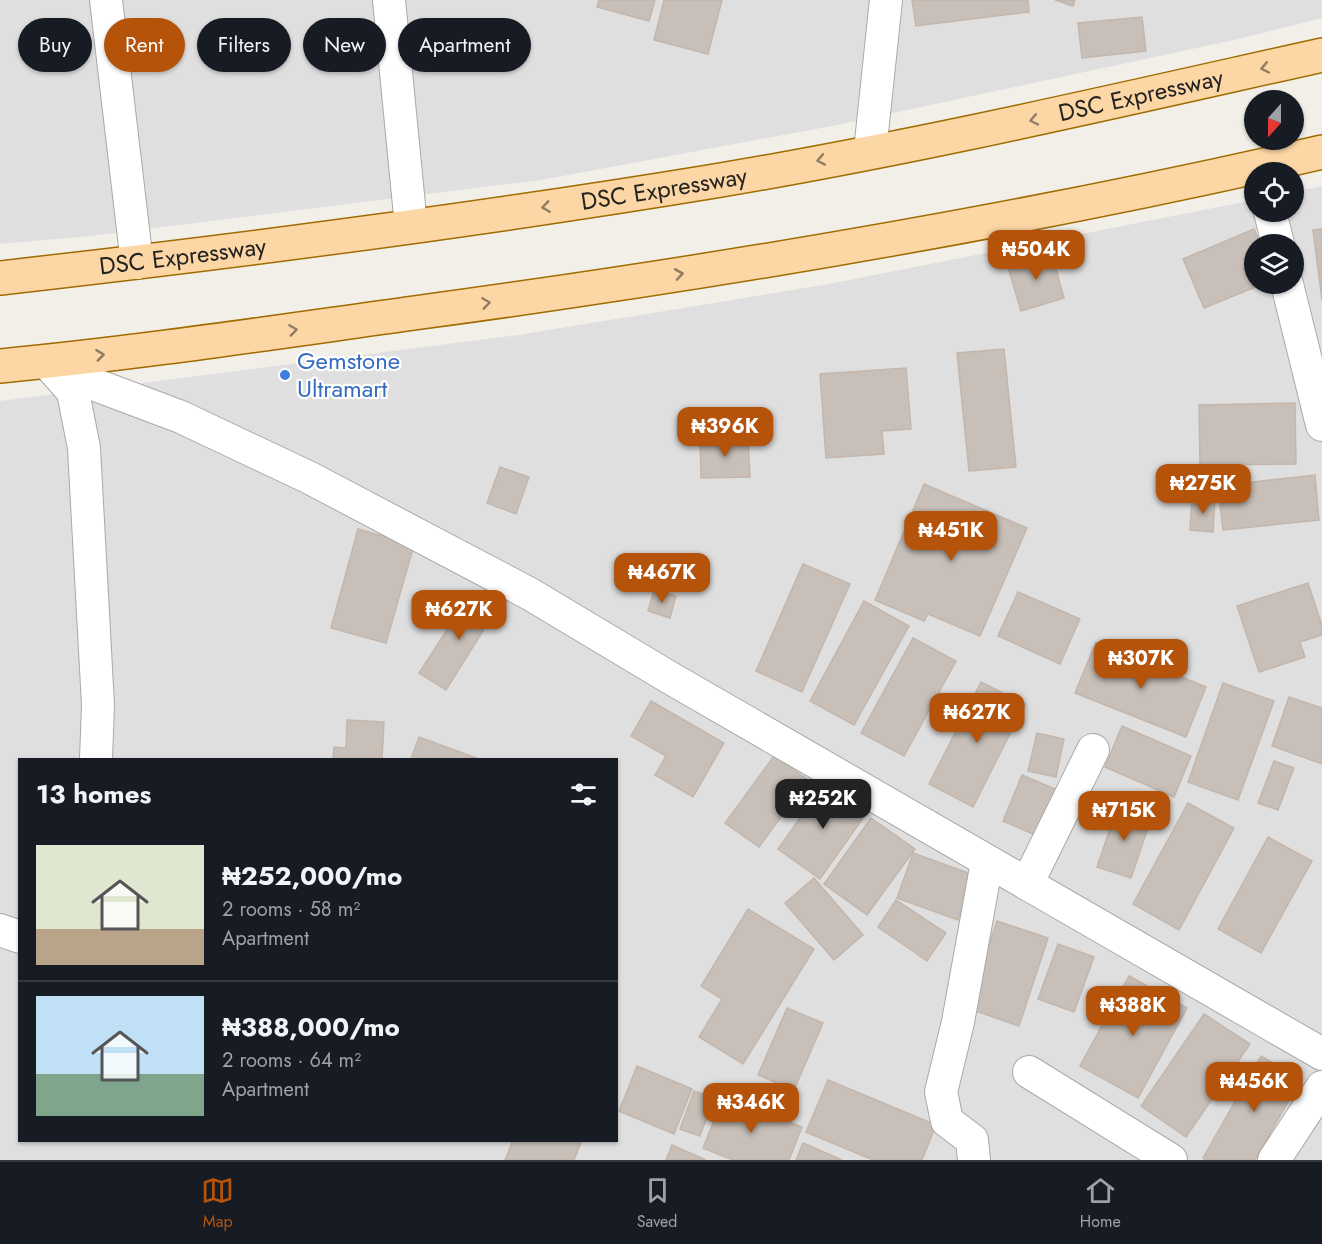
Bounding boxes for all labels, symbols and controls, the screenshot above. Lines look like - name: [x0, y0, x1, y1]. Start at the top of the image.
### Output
- chip: Buy: [18, 18, 92, 72]
- chip: Rent: [104, 18, 185, 72]
- chip: Filters: [197, 18, 291, 72]
- chip: New: [303, 18, 386, 72]
- chip: Apartment: [398, 18, 531, 72]
- street label: DSC Expressway: [1055, 60, 1227, 130]
- one-way arrow: [1260, 61, 1270, 74]
- north arrow: [1244, 90, 1304, 150]
- map controls: [1244, 90, 1304, 294]
- one-way arrow: [1029, 112, 1039, 125]
- one-way arrow: [817, 153, 827, 166]
- street label: DSC Expressway: [578, 158, 750, 219]
- button: locate: [1244, 162, 1304, 222]
- one-way arrow: [542, 200, 551, 212]
- street label: DSC Expressway: [97, 228, 269, 283]
- pin: ₦504K: [994, 230, 1078, 281]
- button: layers: [1244, 234, 1304, 294]
- text: ₦504K: [1002, 235, 1070, 264]
- one-way arrow: [674, 268, 684, 281]
- one-way arrow: [482, 298, 491, 310]
- one-way arrow: [289, 324, 298, 336]
- place label: Gemstone Ultramart: [297, 343, 400, 406]
- one-way arrow: [95, 349, 104, 362]
- marker: Gemstone Ultramart: [278, 368, 292, 382]
- pin: ₦396K: [683, 407, 767, 458]
- text: ₦396K: [691, 412, 759, 441]
- pin: ₦275K: [1161, 464, 1245, 515]
- text: ₦275K: [1170, 469, 1236, 498]
- pin: ₦451K: [909, 511, 993, 562]
- text: ₦451K: [918, 516, 984, 545]
- pin: ₦467K: [620, 553, 704, 604]
- text: ₦467K: [628, 558, 696, 587]
- pin: ₦627K: [417, 590, 501, 641]
- text: ₦627K: [426, 595, 492, 624]
- pin: ₦307K: [1099, 639, 1183, 690]
- text: ₦307K: [1108, 644, 1174, 673]
- pin: ₦627K: [935, 693, 1019, 744]
- text: ₦627K: [944, 698, 1010, 727]
- text: 13 homes: [36, 775, 151, 813]
- icon: filters: [567, 778, 600, 811]
- pin: ₦252K: [781, 779, 865, 830]
- text: ₦252K: [789, 784, 857, 813]
- pin: ₦715K: [1082, 791, 1166, 842]
- text: ₦715K: [1092, 796, 1156, 825]
- text: ₦252,000/mo: [222, 857, 402, 895]
- icon: home: [84, 869, 156, 941]
- text: 2 rooms · 58 m²: [222, 895, 360, 924]
- text: Apartment: [222, 924, 309, 953]
- pin: ₦388K: [1091, 986, 1175, 1037]
- text: ₦388K: [1100, 991, 1166, 1020]
- text: ₦388,000/mo: [222, 1008, 400, 1046]
- icon: home: [84, 1020, 156, 1092]
- text: 2 rooms · 64 m²: [222, 1046, 361, 1075]
- pin: ₦456K: [1212, 1062, 1296, 1113]
- text: ₦456K: [1220, 1067, 1288, 1096]
- text: Apartment: [222, 1075, 309, 1104]
- pin: ₦346K: [709, 1083, 793, 1134]
- text: ₦346K: [717, 1088, 785, 1117]
- tab: Map: [201, 1174, 234, 1233]
- tab: Saved: [637, 1174, 677, 1233]
- tab: Home: [1080, 1174, 1121, 1233]

